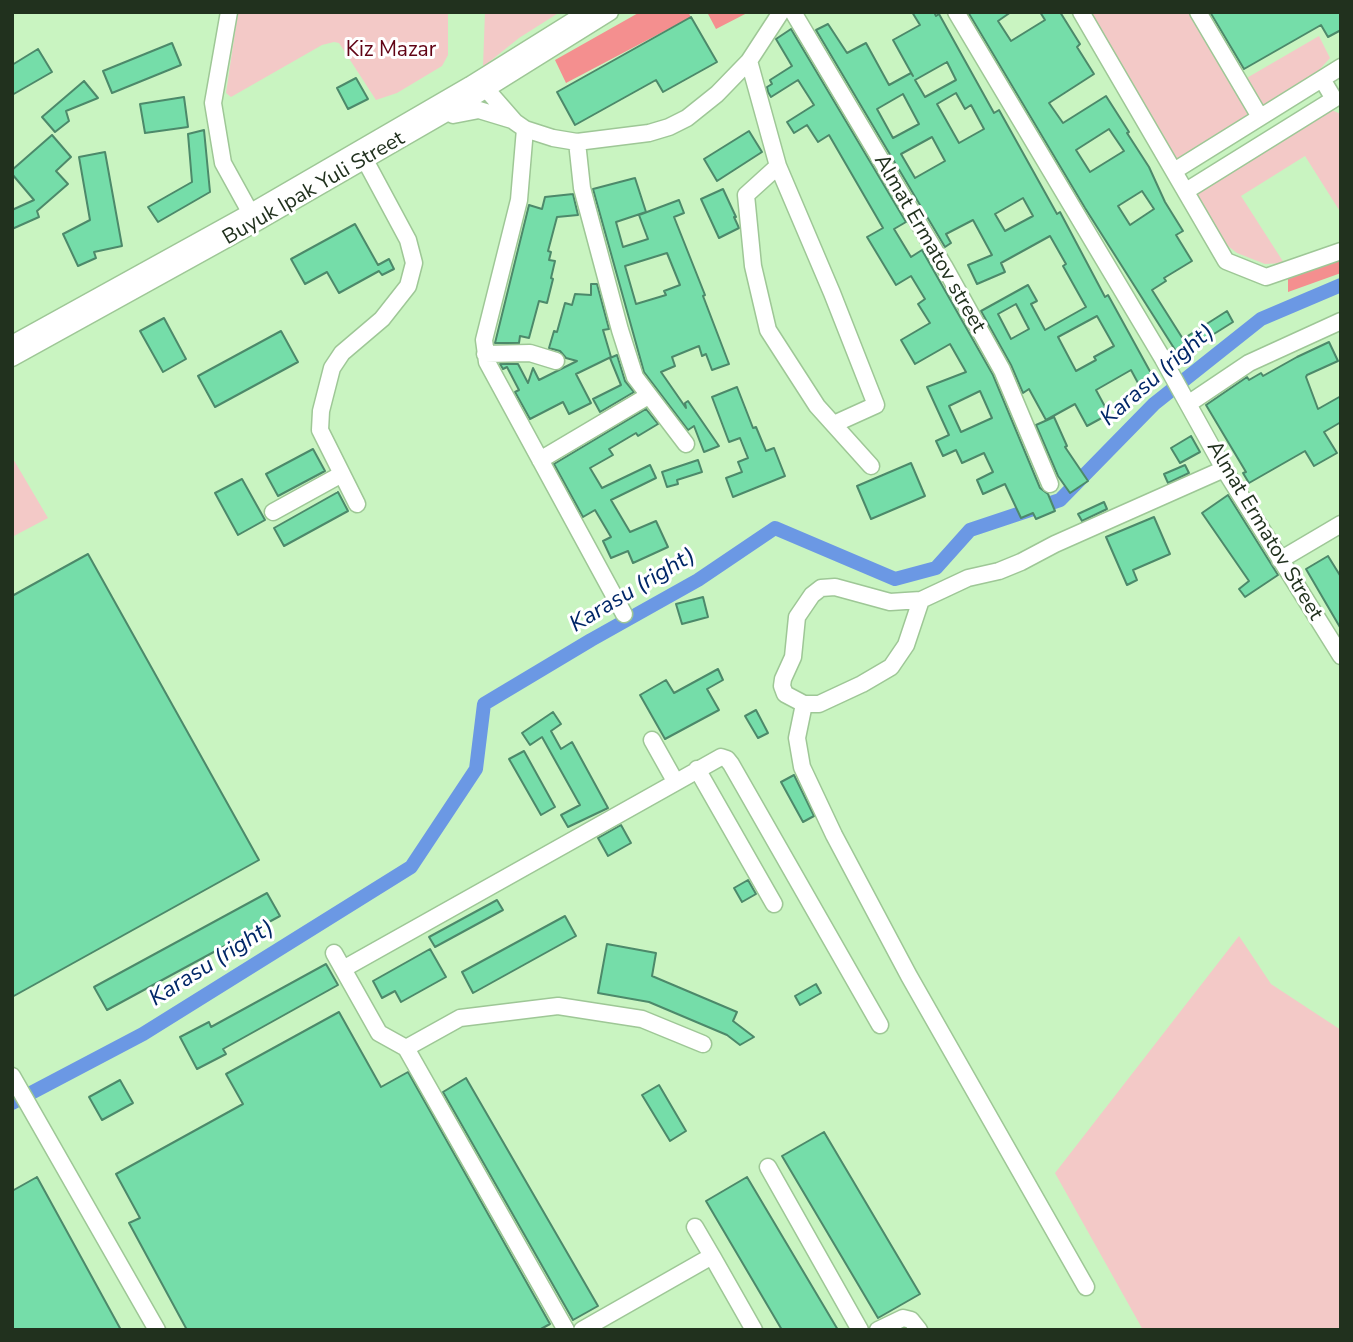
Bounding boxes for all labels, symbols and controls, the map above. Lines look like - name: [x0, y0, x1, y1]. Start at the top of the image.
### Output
- park label: Kiz Mazar: [346, 38, 436, 64]
- street label: Buyuk Ipak Yuli Street: [219, 127, 409, 251]
- street label: Almat Ermatov street: [868, 150, 990, 338]
- water label: Karasu (right): [1096, 319, 1220, 433]
- street label: Almat Ermatov Street: [1201, 437, 1327, 625]
- water label: Karasu (right): [565, 543, 701, 639]
- water label: Karasu (right): [145, 915, 279, 1013]

